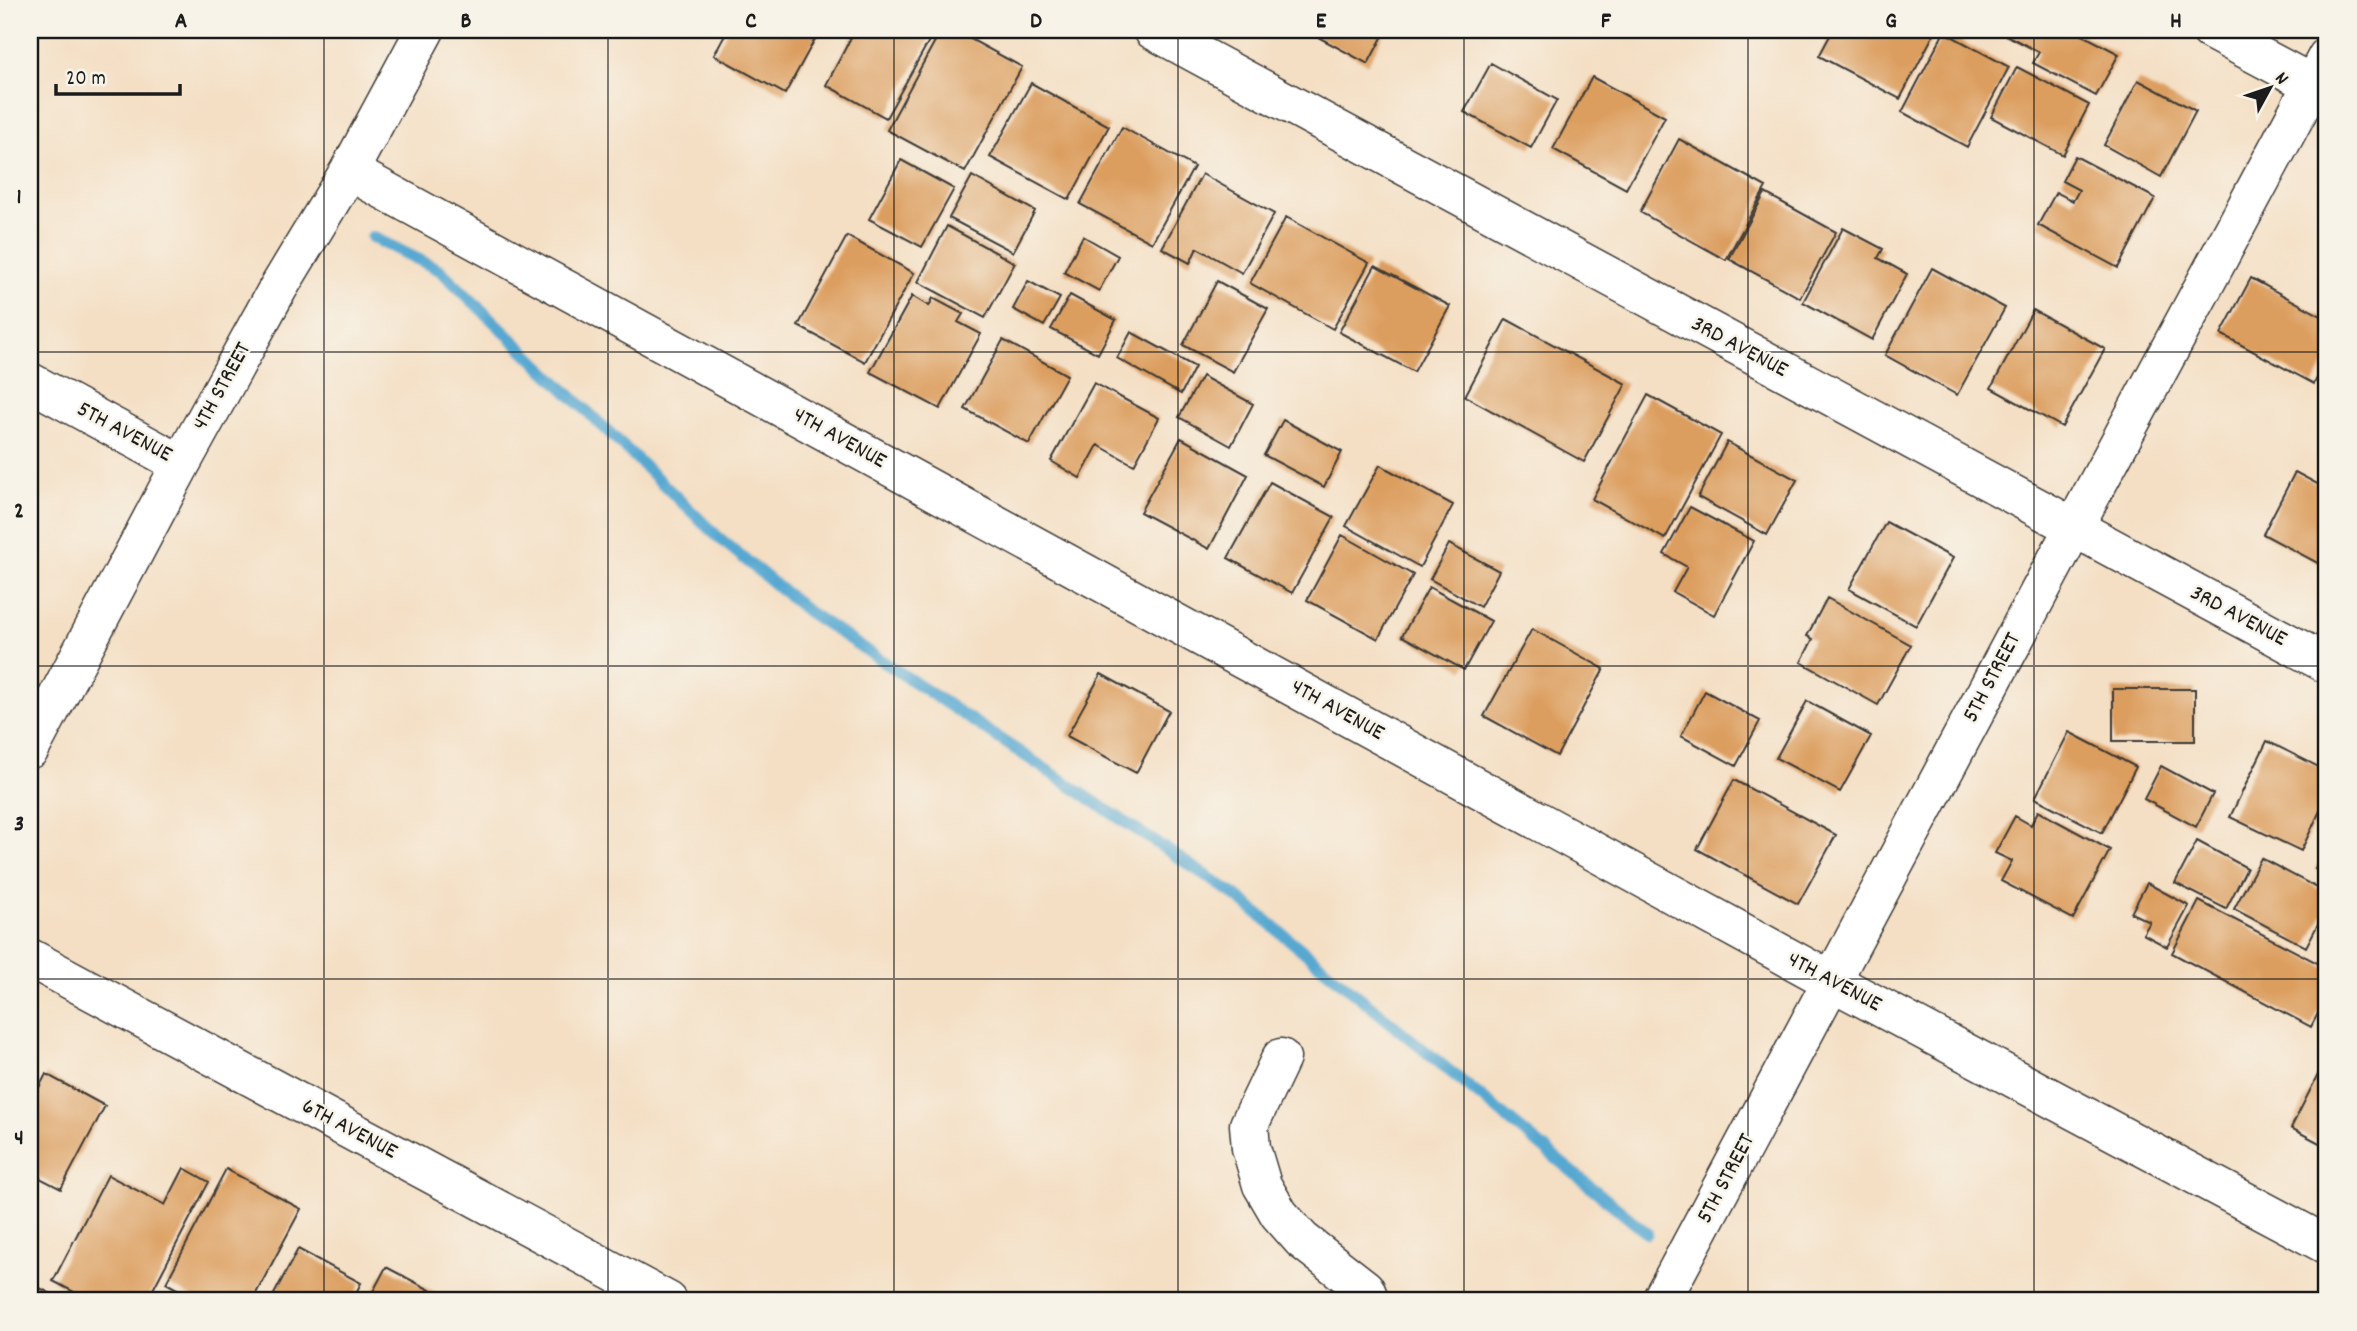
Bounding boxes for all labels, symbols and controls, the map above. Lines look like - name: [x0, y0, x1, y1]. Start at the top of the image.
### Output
- text: A: [175, 6, 187, 39]
- text: B: [461, 6, 472, 39]
- text: C: [745, 6, 757, 39]
- text: D: [1030, 6, 1042, 39]
- text: E: [1316, 6, 1327, 39]
- text: F: [1601, 6, 1612, 39]
- text: G: [1885, 6, 1897, 39]
- text: H: [2170, 6, 2182, 39]
- scale bar: [56, 52, 180, 96]
- north arrow: [2234, 52, 2304, 122]
- text: 20 m: [66, 65, 106, 95]
- text: N: [2267, 67, 2294, 92]
- text: 1: [16, 182, 22, 215]
- street label: 3RD AVENUE: [1685, 309, 1794, 388]
- street label: 4TH STREET: [185, 337, 261, 437]
- street label: 5TH AVENUE: [70, 394, 178, 472]
- street label: 4TH AVENUE: [786, 400, 892, 479]
- text: 2: [14, 496, 24, 529]
- street label: 3RD AVENUE: [2184, 578, 2293, 657]
- street label: 5TH STREET: [1956, 627, 2030, 729]
- street label: 4TH AVENUE: [1284, 672, 1390, 751]
- text: 3: [14, 809, 24, 842]
- street label: 4TH AVENUE: [1781, 944, 1888, 1022]
- street label: 6TH AVENUE: [295, 1091, 403, 1169]
- text: 4: [14, 1123, 24, 1156]
- street label: 5TH STREET: [1690, 1128, 1764, 1230]

